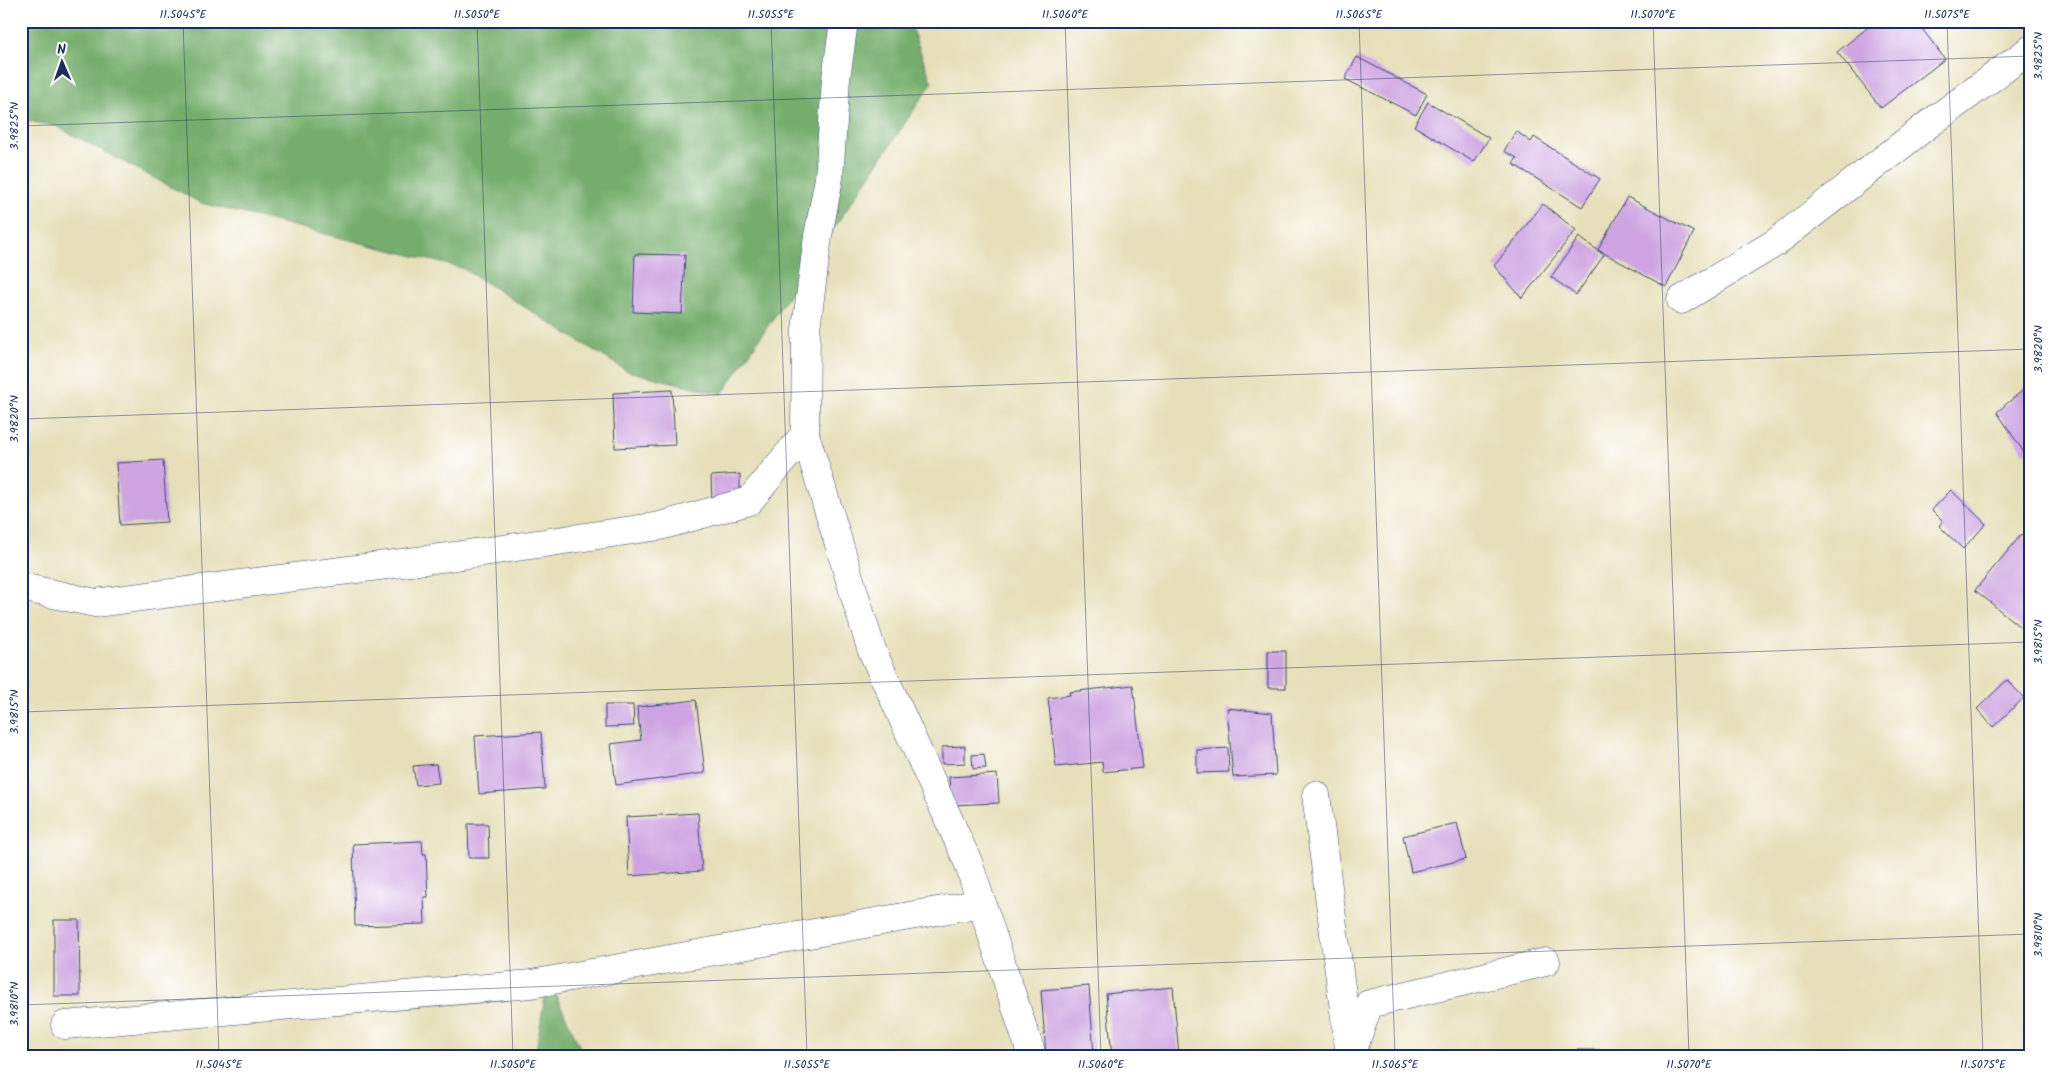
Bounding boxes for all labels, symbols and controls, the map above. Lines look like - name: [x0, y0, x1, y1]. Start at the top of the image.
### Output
- text: 11.5045°E: [160, 5, 207, 24]
- text: 11.5050°E: [454, 5, 501, 24]
- text: 11.5055°E: [748, 5, 795, 24]
- text: 11.5060°E: [1042, 5, 1089, 24]
- text: 11.5065°E: [1335, 5, 1383, 24]
- text: 11.5070°E: [1630, 5, 1677, 24]
- text: 11.5075°E: [1924, 5, 1971, 24]
- text: 3.9825°N: [2029, 32, 2048, 80]
- north arrow: [38, 38, 88, 88]
- text: N: [57, 39, 67, 61]
- text: 3.9825°N: [5, 102, 24, 150]
- text: 3.9820°N: [2029, 325, 2048, 373]
- text: 3.9820°N: [5, 395, 24, 443]
- text: 3.9815°N: [2029, 619, 2048, 665]
- text: 3.9815°N: [5, 689, 24, 735]
- text: 3.9810°N: [2029, 913, 2048, 957]
- text: 3.9810°N: [5, 982, 24, 1026]
- text: 11.5045°E: [196, 1055, 243, 1074]
- text: 11.5050°E: [490, 1055, 537, 1074]
- text: 11.5055°E: [784, 1055, 831, 1074]
- text: 11.5060°E: [1078, 1055, 1125, 1074]
- text: 11.5065°E: [1371, 1055, 1419, 1074]
- text: 11.5070°E: [1666, 1055, 1713, 1074]
- text: 11.5075°E: [1960, 1055, 2007, 1074]

